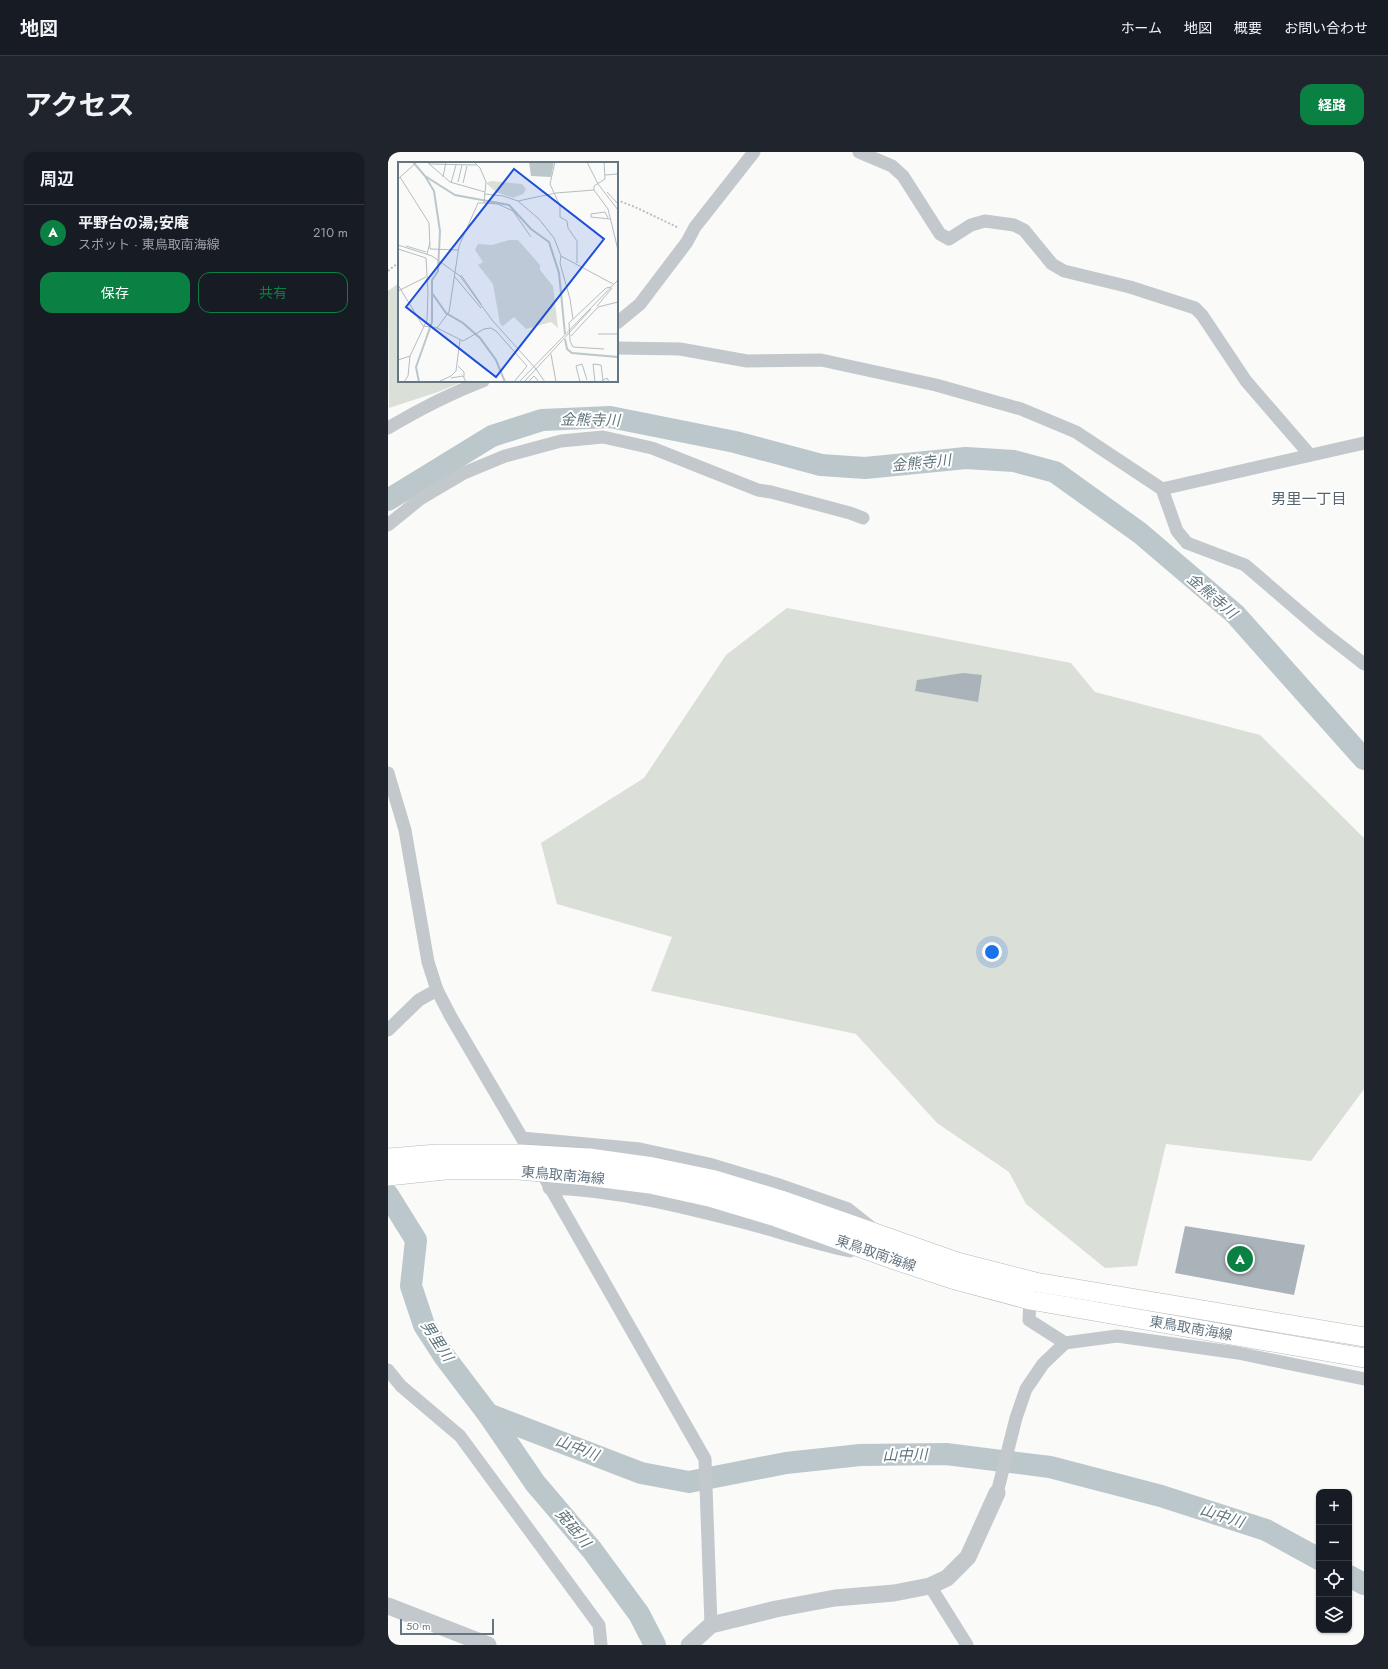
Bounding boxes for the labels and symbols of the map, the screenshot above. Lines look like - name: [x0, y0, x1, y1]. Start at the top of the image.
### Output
- inset map: [398, 162, 618, 382]
- water label: 金熊寺川: [560, 408, 622, 432]
- water label: 金熊寺川: [890, 449, 954, 477]
- district label: 男里一丁目: [1271, 488, 1347, 510]
- water label: 金熊寺川: [1182, 568, 1243, 625]
- your location: [982, 942, 1002, 962]
- street label: 東鳥取南海線: [520, 1161, 606, 1189]
- street label: 東鳥取南海線: [833, 1230, 919, 1276]
- pin: A: [1227, 1244, 1253, 1274]
- street label: 東鳥取南海線: [1148, 1311, 1234, 1345]
- water label: 男里川: [416, 1316, 460, 1368]
- water label: 山中川: [552, 1430, 604, 1467]
- water label: 山中川: [882, 1444, 930, 1466]
- water label: 山中川: [1197, 1499, 1249, 1534]
- water label: 莵砥川: [550, 1504, 597, 1554]
- scale bar: [400, 1617, 494, 1636]

